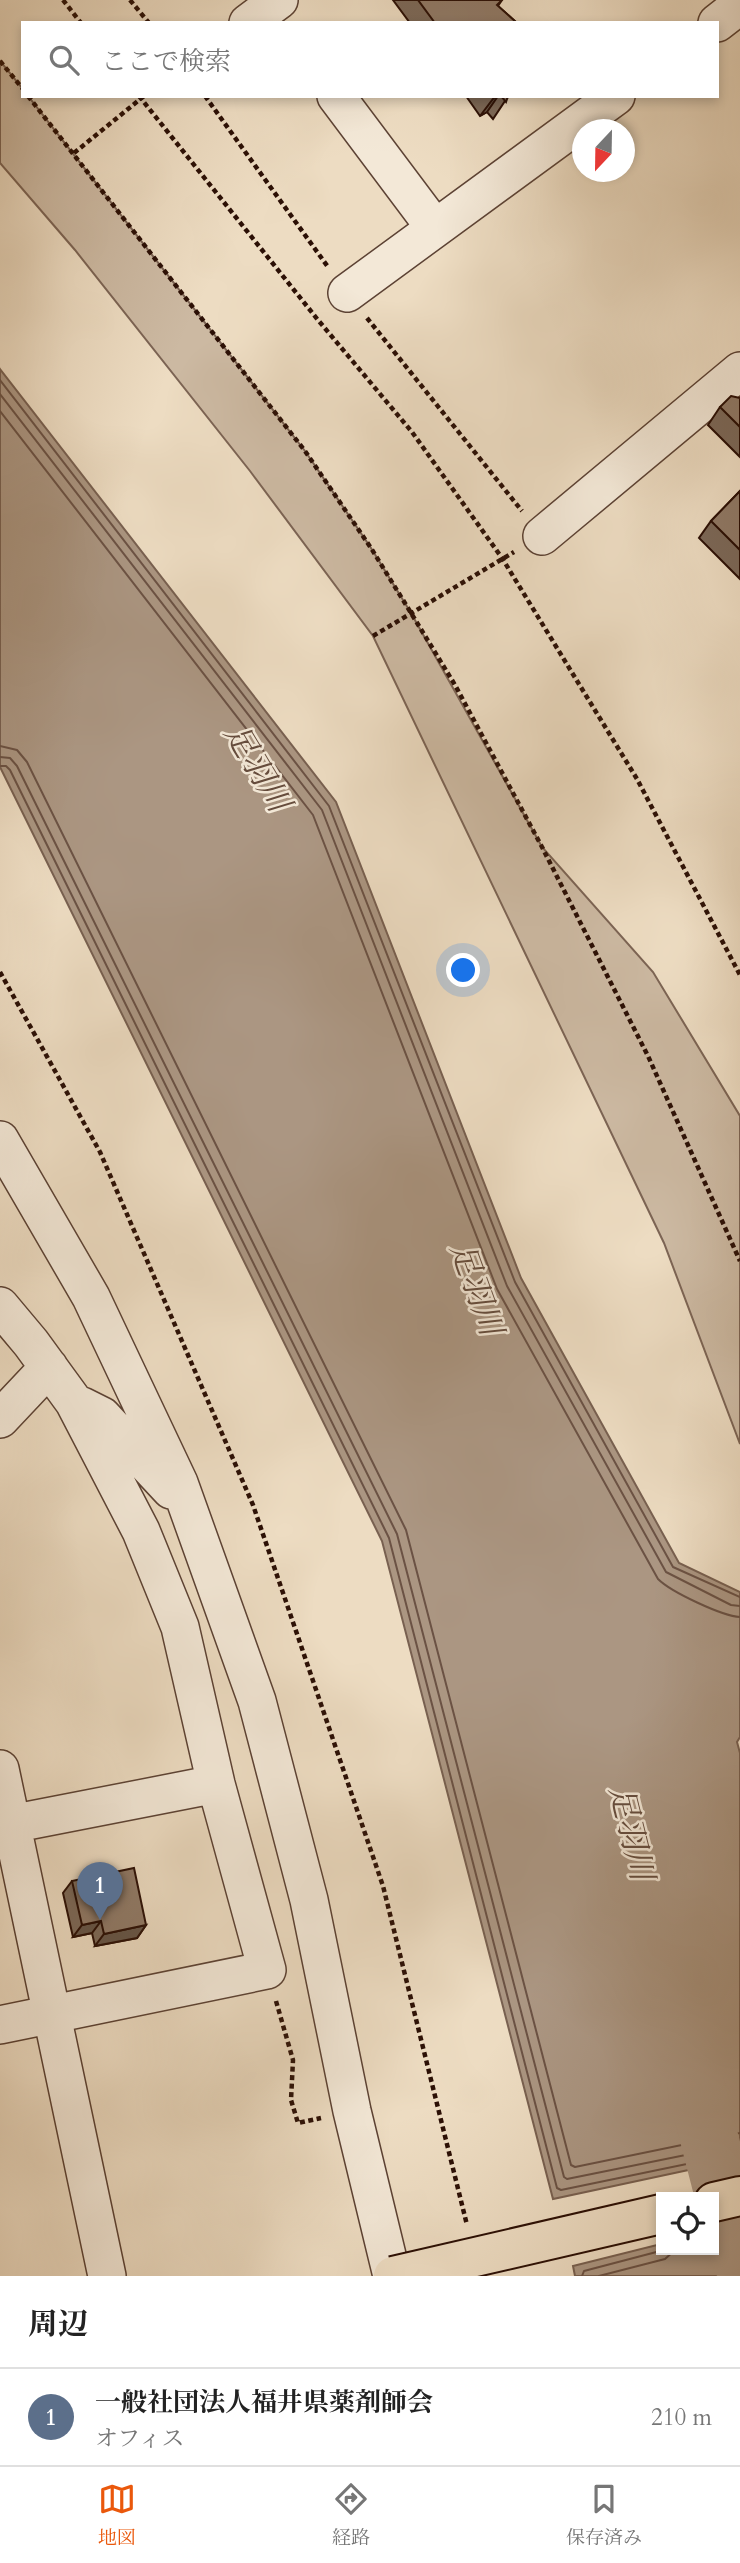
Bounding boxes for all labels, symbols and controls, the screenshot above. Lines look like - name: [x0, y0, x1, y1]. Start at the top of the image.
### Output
- search box: [21, 21, 719, 98]
- icon: search: [45, 41, 83, 79]
- text: ここで検索: [101, 44, 231, 79]
- north arrow: [572, 119, 635, 182]
- water label: 足羽川: [213, 716, 302, 823]
- your location: [446, 953, 480, 987]
- water label: 足羽川: [439, 1236, 514, 1344]
- water label: 足羽川: [598, 1781, 665, 1888]
- pin: 1: [77, 1862, 123, 1920]
- map controls: [656, 2192, 719, 2255]
- button: locate: [656, 2192, 719, 2255]
- text: 周辺: [28, 2304, 88, 2345]
- text: 一般社団法人福井県薬剤師会: [95, 2385, 433, 2420]
- text: 1: [45, 2402, 57, 2433]
- text: 210 m: [651, 2402, 712, 2433]
- text: オフィス: [95, 2423, 184, 2454]
- tab: 地図: [98, 2480, 136, 2551]
- tab: 経路: [332, 2480, 370, 2551]
- tab: 保存済み: [566, 2480, 642, 2551]

